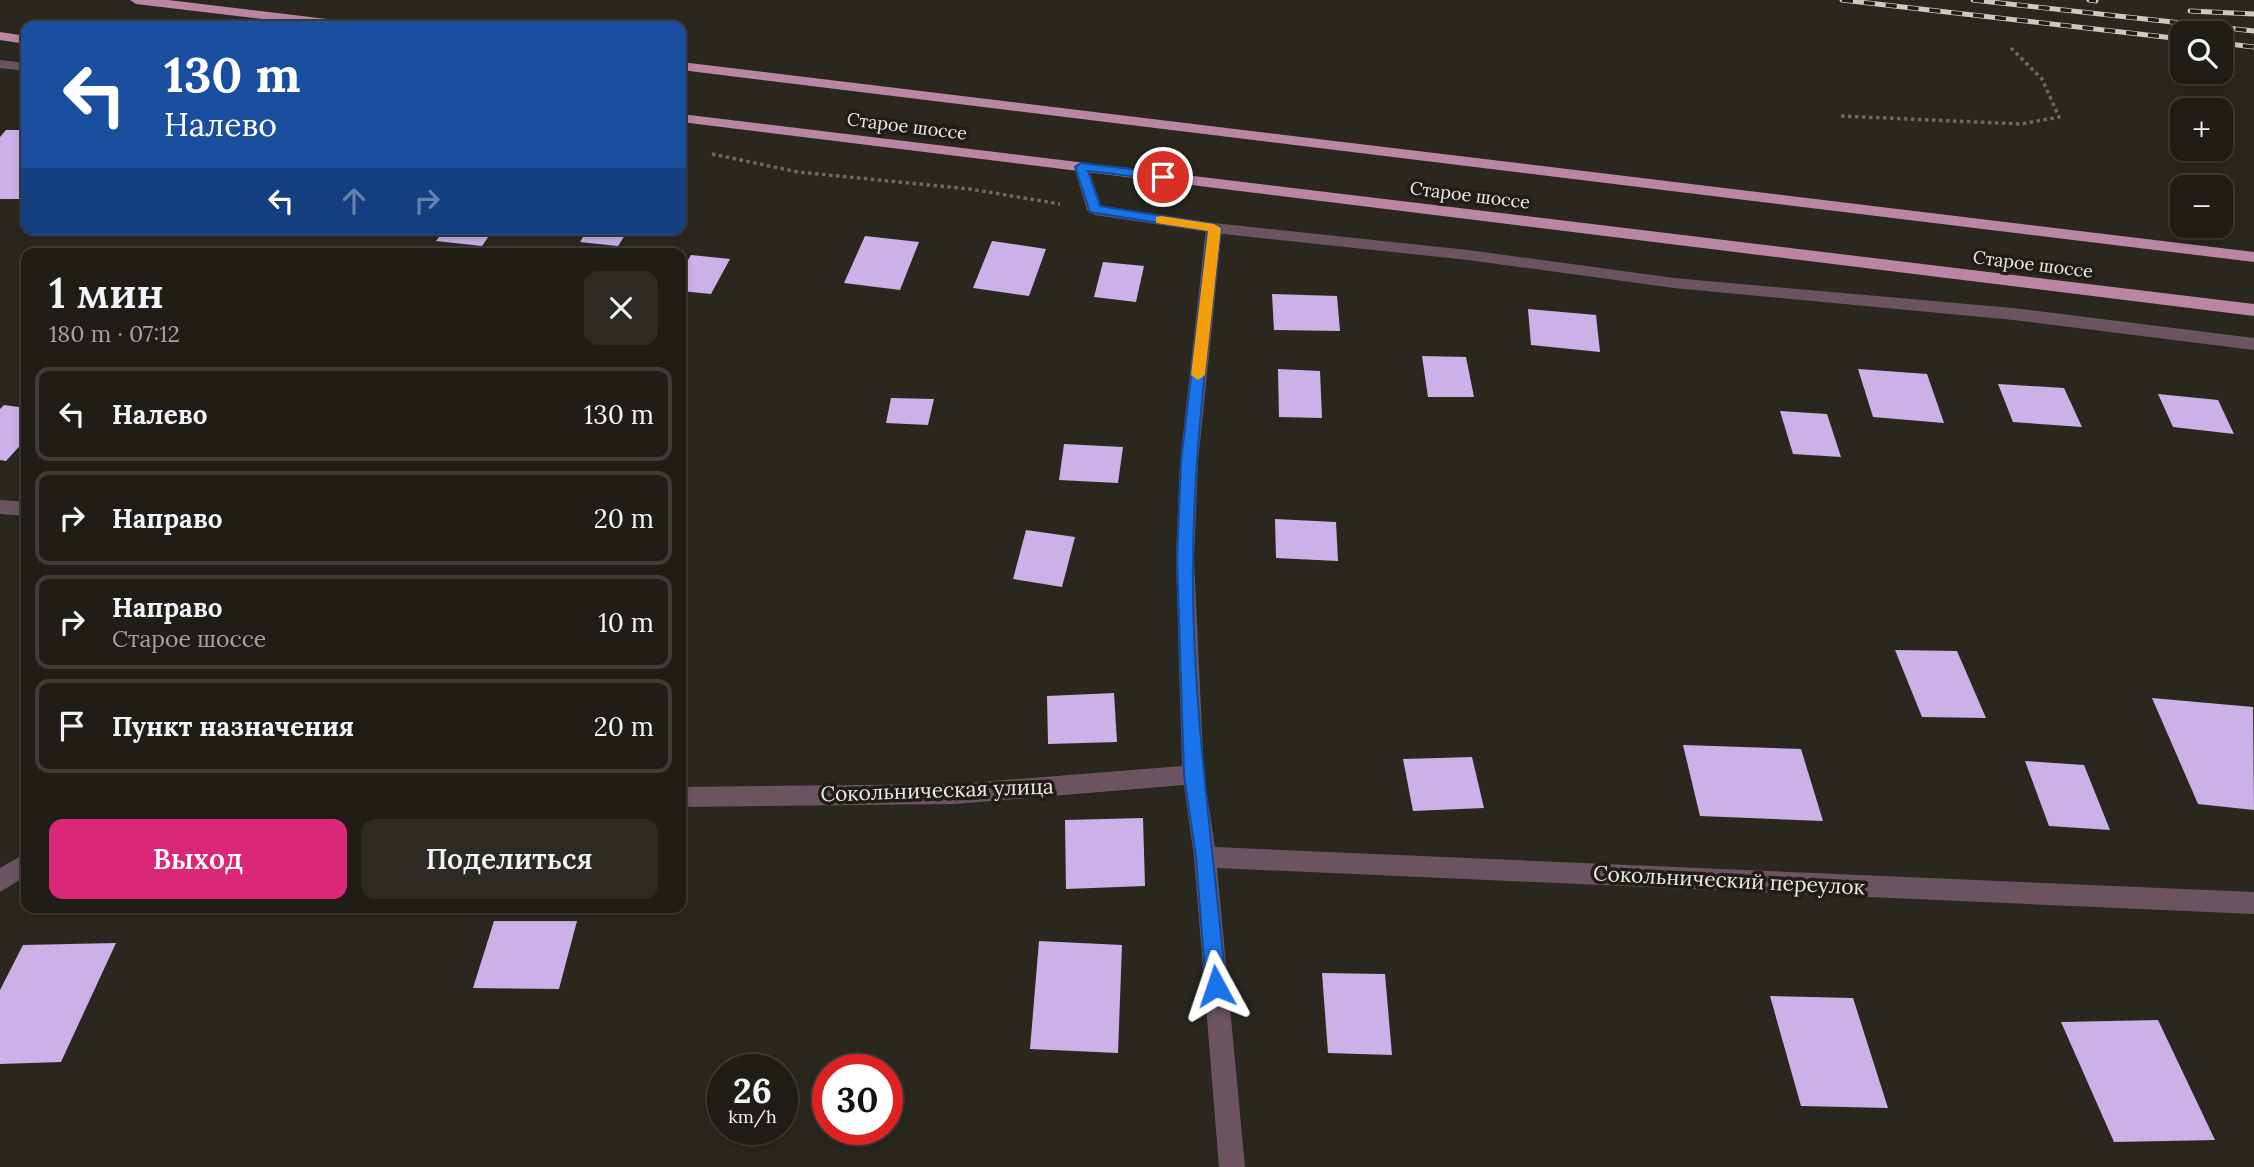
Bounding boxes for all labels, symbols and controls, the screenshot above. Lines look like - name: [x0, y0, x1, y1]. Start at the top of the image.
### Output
- map controls: [2170, 21, 2233, 238]
- button: search: [2170, 21, 2233, 84]
- text: 130 m: [164, 43, 300, 105]
- icon: left: [49, 49, 140, 140]
- button: +: [2170, 98, 2233, 161]
- text: Налево: [164, 104, 277, 145]
- street label: Старое шоссе: [846, 107, 969, 145]
- pin: [1133, 147, 1193, 207]
- icon: arrive: [1144, 158, 1182, 196]
- button: −: [2170, 175, 2233, 238]
- street label: Старое шоссе: [1409, 176, 1532, 214]
- icon: left: [262, 182, 300, 220]
- icon: ahead: [335, 182, 373, 220]
- icon: right: [408, 182, 446, 220]
- street label: Старое шоссе: [1972, 245, 2095, 283]
- text: 1 мин: [49, 266, 164, 320]
- button: close: [584, 271, 658, 345]
- text: 180 m · 07:12: [49, 319, 180, 348]
- icon: left: [53, 395, 91, 433]
- text: Налево: [112, 398, 208, 431]
- text: 130 m: [584, 398, 654, 431]
- icon: right: [53, 499, 91, 537]
- text: Направо: [112, 502, 223, 535]
- text: 20 m: [594, 502, 654, 535]
- text: Направо: [112, 591, 223, 624]
- icon: right: [53, 603, 91, 641]
- text: 10 m: [598, 606, 654, 639]
- text: Старое шоссе: [112, 624, 266, 653]
- icon: arrive: [53, 707, 91, 745]
- text: Пункт назначения: [112, 710, 354, 743]
- text: 20 m: [594, 710, 654, 743]
- street label: Сокольническая улица: [820, 772, 1054, 808]
- button: Выход: [49, 819, 347, 899]
- button: Поделиться: [361, 819, 658, 899]
- street label: Сокольнический переулок: [1592, 859, 1866, 901]
- position arrow: [1179, 949, 1253, 1023]
- speed limit sign: 30: [812, 1054, 903, 1145]
- text: 26: [733, 1068, 772, 1113]
- text: km/h: [728, 1105, 777, 1128]

